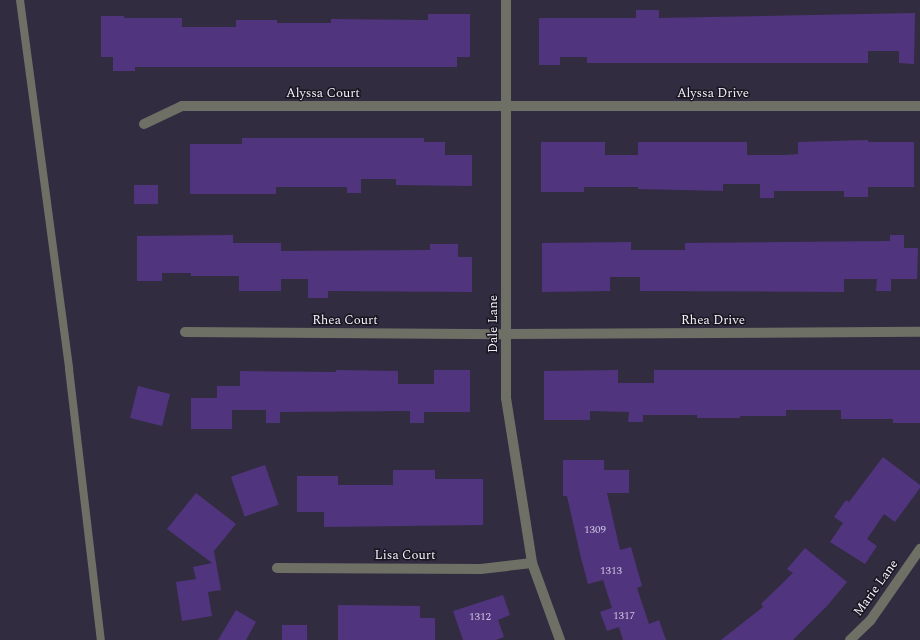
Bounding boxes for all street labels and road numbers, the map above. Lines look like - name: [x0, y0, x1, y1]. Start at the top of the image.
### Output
- street label: Alyssa Court: [286, 85, 360, 101]
- street label: Alyssa Drive: [677, 85, 749, 101]
- street label: Dale Lane: [485, 295, 501, 353]
- street label: Rhea Court: [312, 312, 378, 328]
- street label: Rhea Drive: [681, 312, 745, 328]
- street label: Lisa Court: [374, 547, 436, 563]
- street label: Marie Lane: [850, 557, 902, 619]

